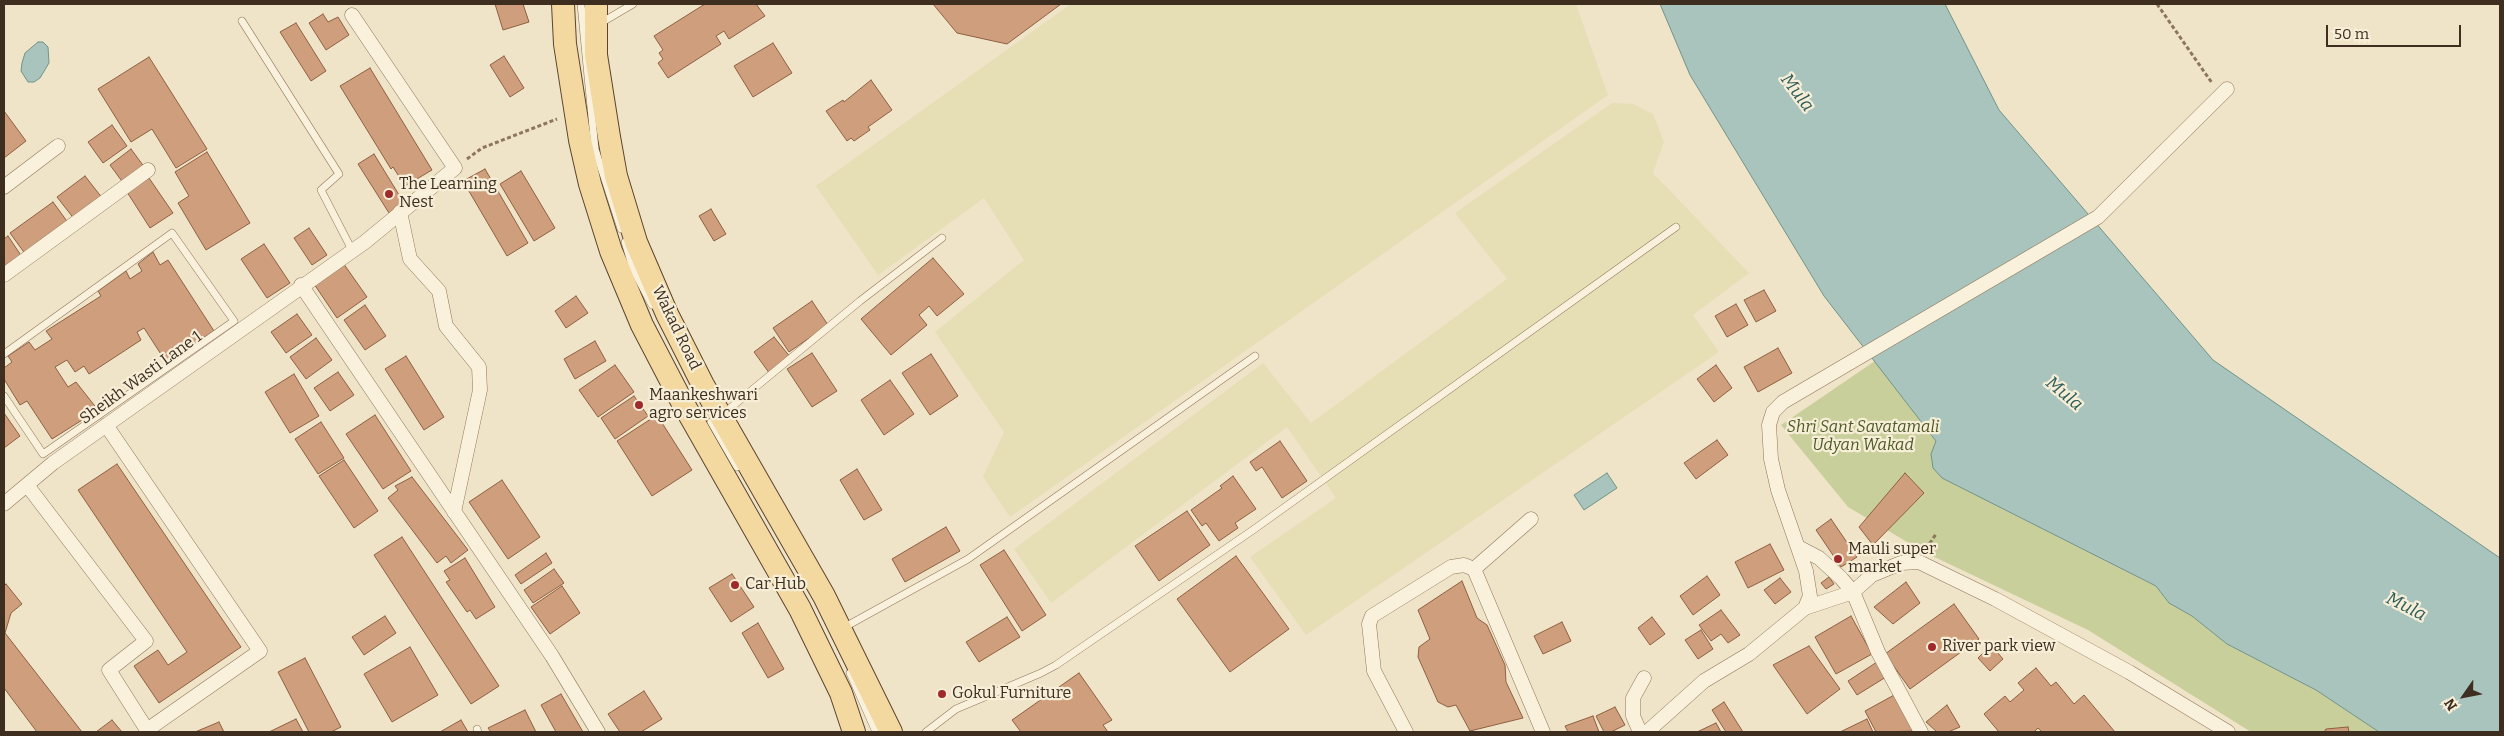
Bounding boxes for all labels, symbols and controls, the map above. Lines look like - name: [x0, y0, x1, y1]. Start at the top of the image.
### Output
- scale bar: [2329, 15, 2464, 47]
- text: 50 m: [2334, 25, 2369, 43]
- water label: Mula: [1776, 70, 1818, 116]
- place label: The Learning Nest: [399, 175, 497, 213]
- marker: The Learning Nest: [383, 188, 395, 200]
- street label: Wakad Road: [647, 283, 705, 373]
- street label: Sheikh Wasti Lane 1: [76, 327, 206, 429]
- water label: Mula: [2041, 372, 2087, 416]
- place label: Maankeshwari agro services: [649, 386, 758, 424]
- marker: Maankeshwari agro services: [633, 399, 645, 411]
- park label: Shri Sant Savatamali Udyan Wakad: [1787, 418, 1939, 456]
- place label: Mauli super market: [1848, 540, 1936, 578]
- marker: Mauli super market: [1832, 553, 1844, 565]
- place label: Car Hub: [745, 575, 806, 595]
- marker: Car Hub: [729, 579, 741, 591]
- water label: Mula: [2382, 588, 2430, 626]
- place label: River park view: [1942, 637, 2056, 657]
- marker: River park view: [1926, 641, 1938, 653]
- north arrow: [2439, 671, 2489, 721]
- place label: Gokul Furniture: [952, 684, 1071, 704]
- marker: Gokul Furniture: [936, 688, 948, 700]
- text: N: [2441, 695, 2461, 714]

